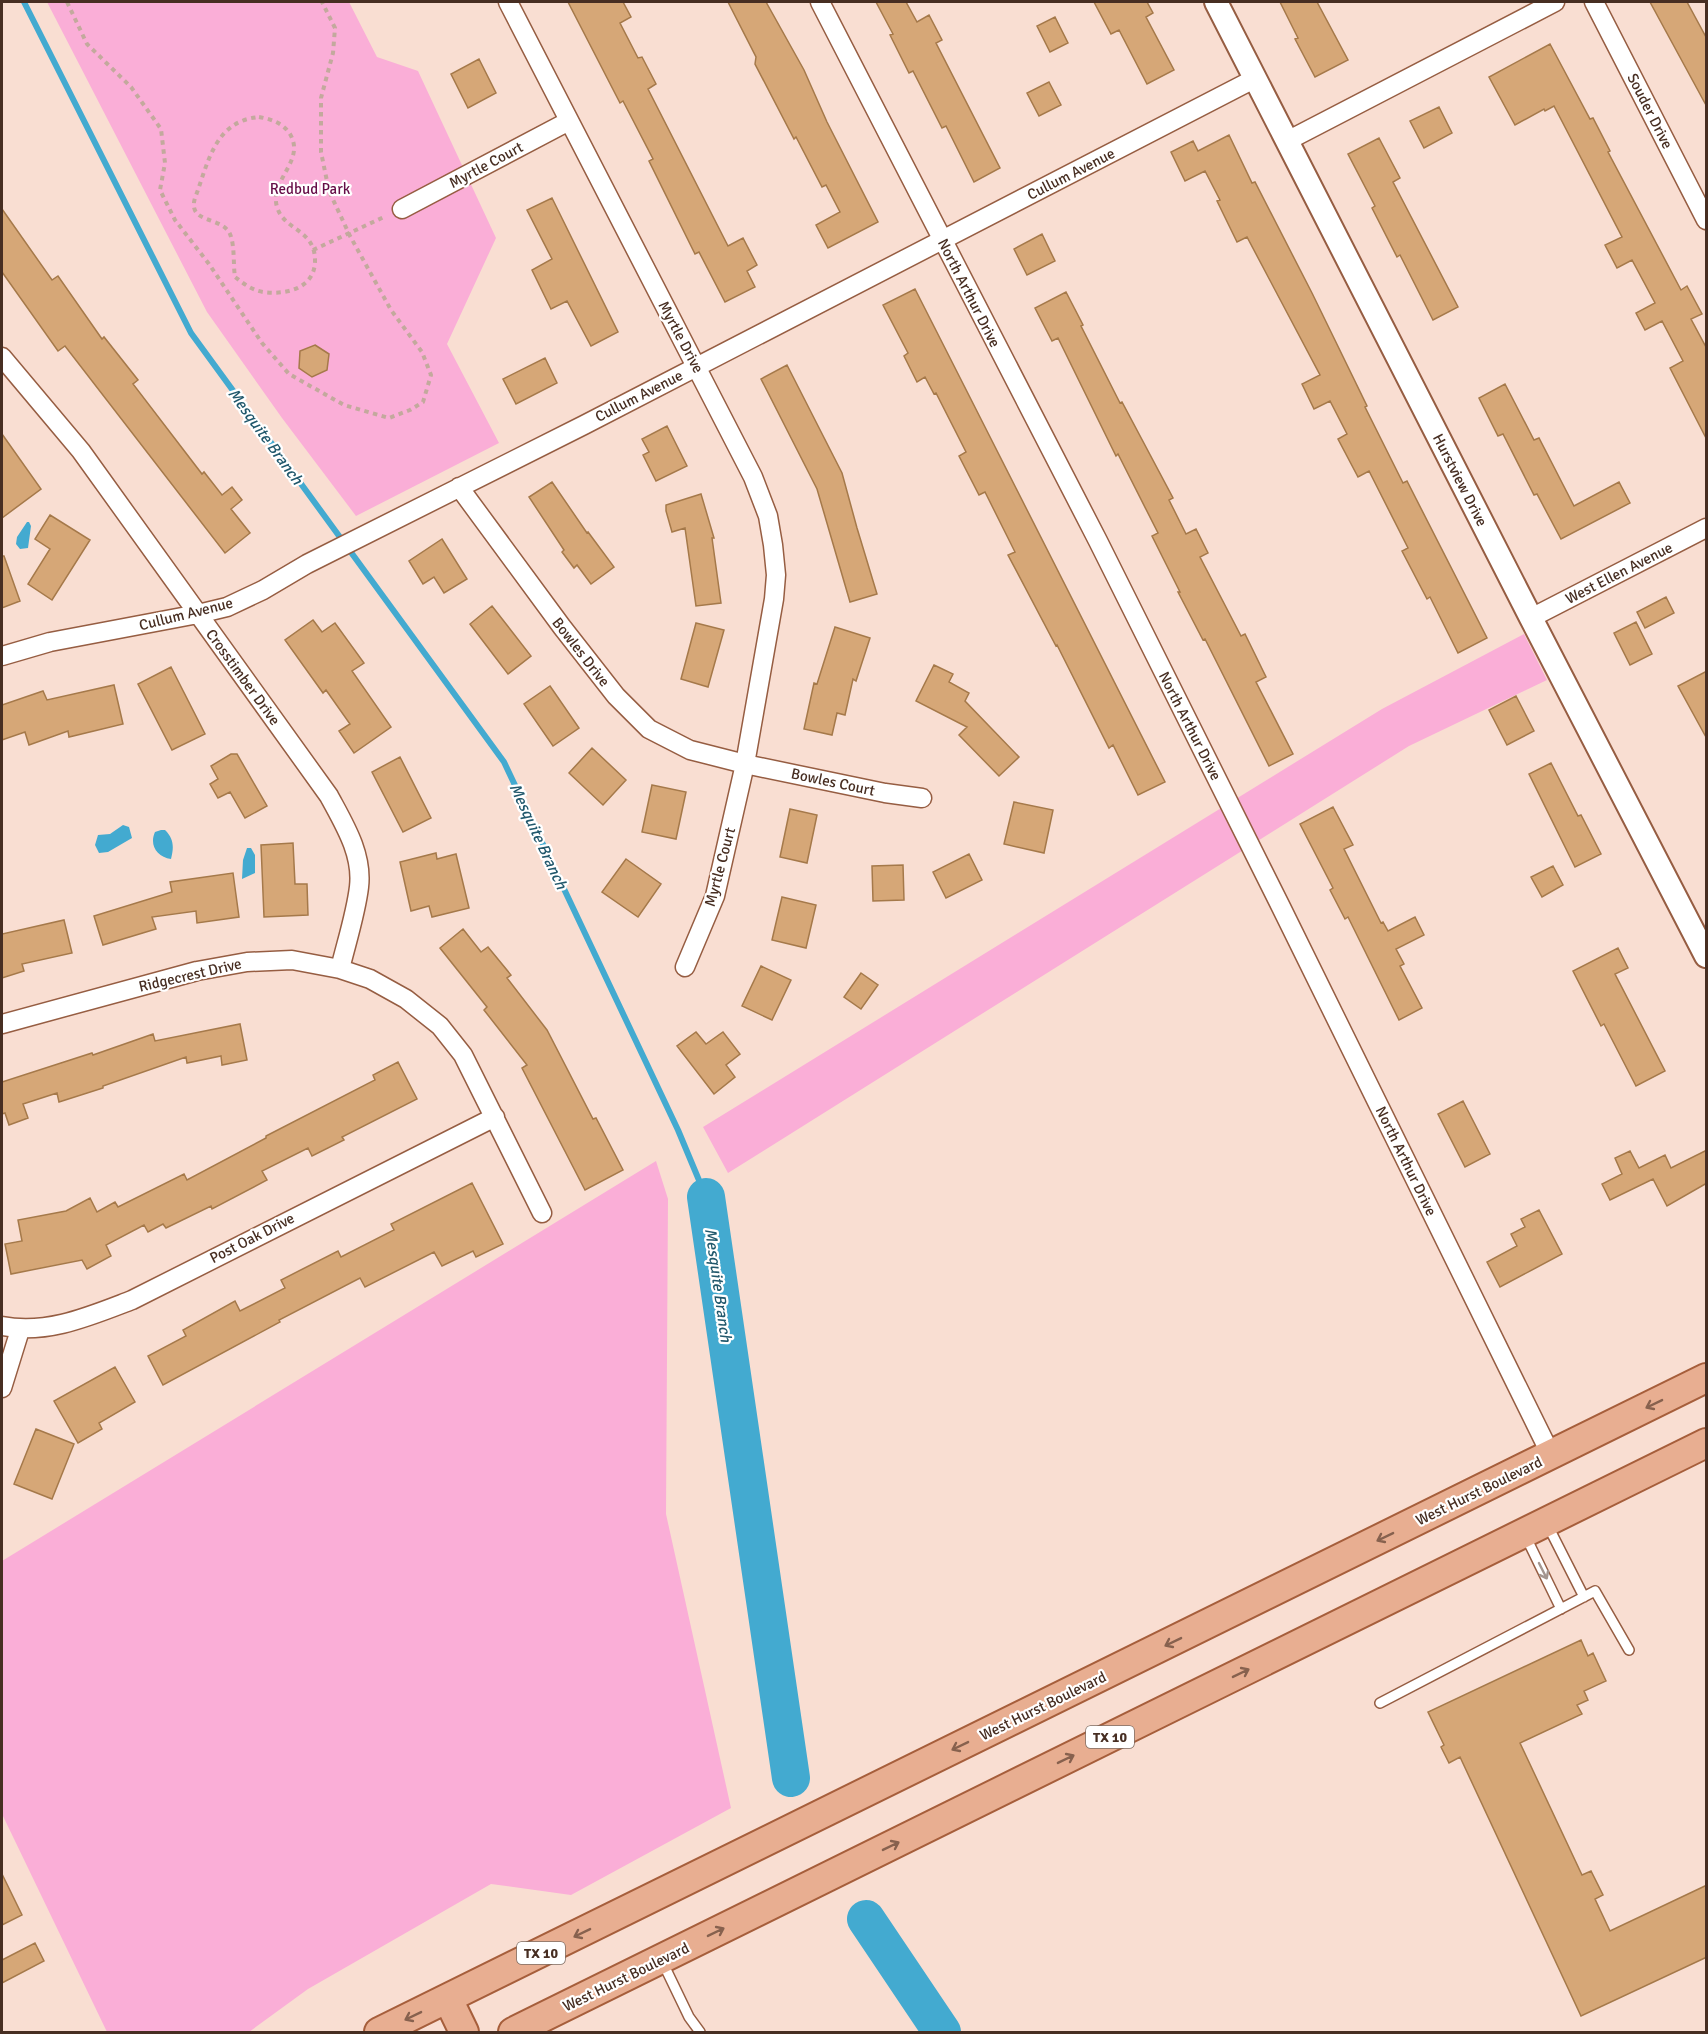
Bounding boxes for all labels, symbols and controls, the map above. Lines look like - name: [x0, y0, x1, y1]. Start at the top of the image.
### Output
- street label: Souder Drive: [1623, 70, 1677, 152]
- street label: Myrtle Court: [446, 138, 526, 192]
- street label: Cullum Avenue: [1024, 144, 1118, 204]
- park label: Redbud Park: [270, 180, 351, 198]
- street label: North Arthur Drive: [934, 236, 1004, 350]
- street label: Myrtle Drive: [655, 298, 707, 376]
- street label: Cullum Avenue: [592, 366, 686, 426]
- water label: Mesquite Branch: [223, 384, 308, 490]
- street label: Hurstview Drive: [1429, 431, 1491, 529]
- street label: West Ellen Avenue: [1562, 538, 1676, 608]
- street label: Cullum Avenue: [137, 594, 235, 634]
- street label: Bowles Drive: [548, 614, 614, 690]
- street label: Crosstimber Drive: [202, 625, 284, 729]
- street label: North Arthur Drive: [1155, 669, 1225, 783]
- street label: Bowles Court: [789, 764, 877, 800]
- water label: Mesquite Branch: [505, 780, 572, 894]
- street label: Myrtle Court: [701, 825, 739, 909]
- street label: Ridgecrest Drive: [137, 954, 243, 996]
- street label: North Arthur Drive: [1372, 1103, 1440, 1219]
- street label: Post Oak Drive: [207, 1209, 297, 1267]
- water label: Mesquite Branch: [700, 1227, 736, 1345]
- one-way arrow: [1646, 1398, 1664, 1410]
- street label: West Hurst Boulevard: [1413, 1453, 1545, 1529]
- one-way arrow: [1377, 1531, 1395, 1543]
- one-way arrow: [1537, 1561, 1549, 1579]
- one-way arrow: [1164, 1636, 1182, 1648]
- one-way arrow: [1231, 1667, 1249, 1678]
- street label: West Hurst Boulevard: [977, 1668, 1109, 1744]
- road number: TX 10: [1086, 1726, 1134, 1748]
- one-way arrow: [952, 1741, 970, 1753]
- one-way arrow: [1056, 1753, 1074, 1765]
- one-way arrow: [882, 1839, 900, 1851]
- one-way arrow: [707, 1925, 725, 1937]
- one-way arrow: [573, 1927, 591, 1939]
- street label: West Hurst Boulevard: [560, 1939, 692, 2015]
- road number: TX 10: [517, 1942, 565, 1964]
- one-way arrow: [405, 2010, 423, 2022]

